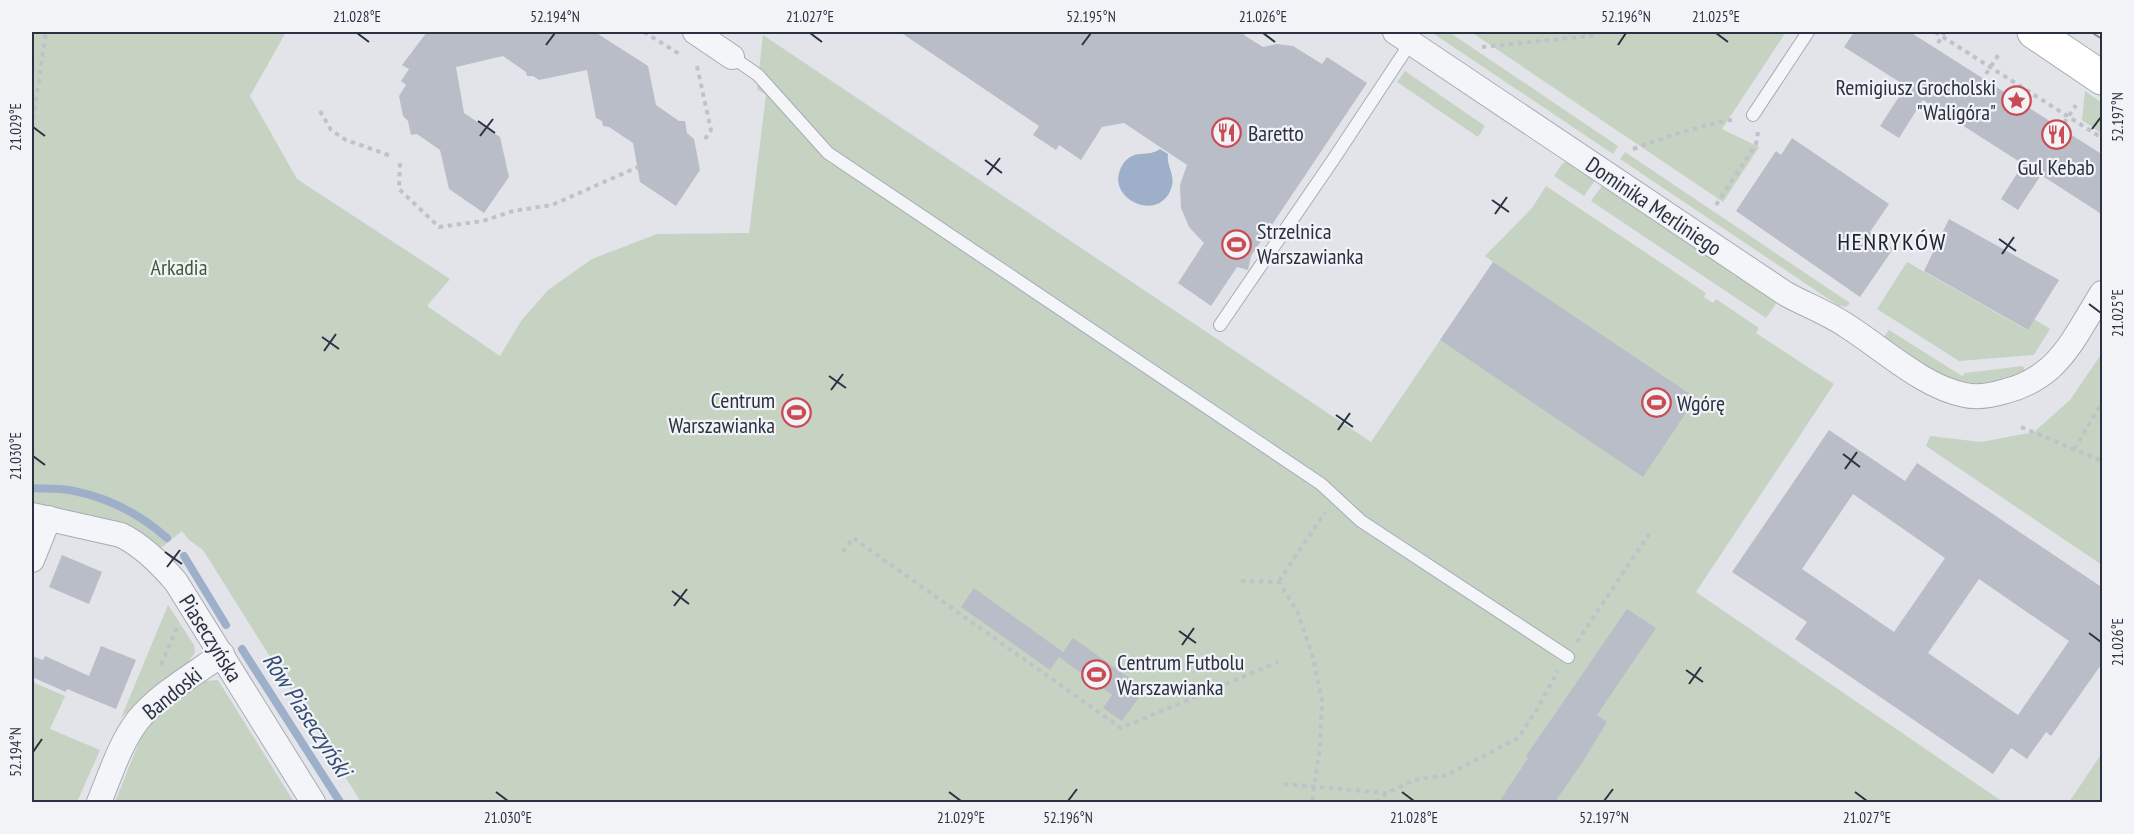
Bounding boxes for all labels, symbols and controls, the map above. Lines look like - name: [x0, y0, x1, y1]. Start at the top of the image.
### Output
- text: 21.028°E: [333, 7, 381, 26]
- text: 52.194°N: [530, 7, 580, 26]
- text: 21.027°E: [786, 7, 834, 26]
- text: 52.195°N: [1066, 7, 1116, 26]
- text: 21.026°E: [1239, 7, 1287, 26]
- text: 52.196°N: [1601, 7, 1651, 26]
- text: 21.025°E: [1692, 7, 1740, 26]
- place label: Remigiusz Grocholski "Waligóra": [1836, 73, 1996, 126]
- place icon: Remigiusz Grocholski "Waligóra": [2001, 84, 2033, 116]
- text: 52.197°N: [2108, 92, 2127, 142]
- text: 21.029°E: [6, 103, 25, 151]
- restaurant icon: Baretto: [1211, 117, 1243, 149]
- place label: Baretto: [1248, 119, 1304, 147]
- restaurant icon: Gul Kebab: [2040, 119, 2072, 151]
- street label: Dominika Merliniego: [1581, 150, 1727, 262]
- place label: Gul Kebab: [2017, 153, 2095, 181]
- place label: Strzelnica Warszawianka: [1257, 217, 1364, 270]
- district label: HENRYKÓW: [1837, 226, 1947, 257]
- sports icon: Strzelnica Warszawianka: [1220, 228, 1252, 260]
- park label: Arkadia: [151, 253, 207, 281]
- text: 21.025°E: [2108, 289, 2127, 337]
- place label: Centrum Warszawianka: [668, 386, 775, 439]
- sports icon: Wgórę: [1640, 387, 1672, 419]
- place label: Wgórę: [1677, 389, 1725, 417]
- sports icon: Centrum Warszawianka: [780, 397, 812, 429]
- text: 21.030°E: [6, 432, 25, 480]
- street label: Piaseczyńska: [173, 589, 249, 687]
- text: 21.026°E: [2108, 618, 2127, 666]
- water label: Rów Piaseczyński: [256, 647, 361, 785]
- place label: Centrum Futbolu Warszawianka: [1117, 648, 1244, 701]
- sports icon: Centrum Futbolu Warszawianka: [1080, 659, 1112, 691]
- street label: Bandoski: [137, 661, 207, 725]
- text: 52.194°N: [6, 727, 25, 777]
- text: 21.030°E: [484, 808, 532, 827]
- text: 21.029°E: [937, 808, 985, 827]
- text: 52.196°N: [1043, 808, 1093, 827]
- text: 21.028°E: [1390, 808, 1438, 827]
- text: 52.197°N: [1579, 808, 1629, 827]
- text: 21.027°E: [1843, 808, 1891, 827]

